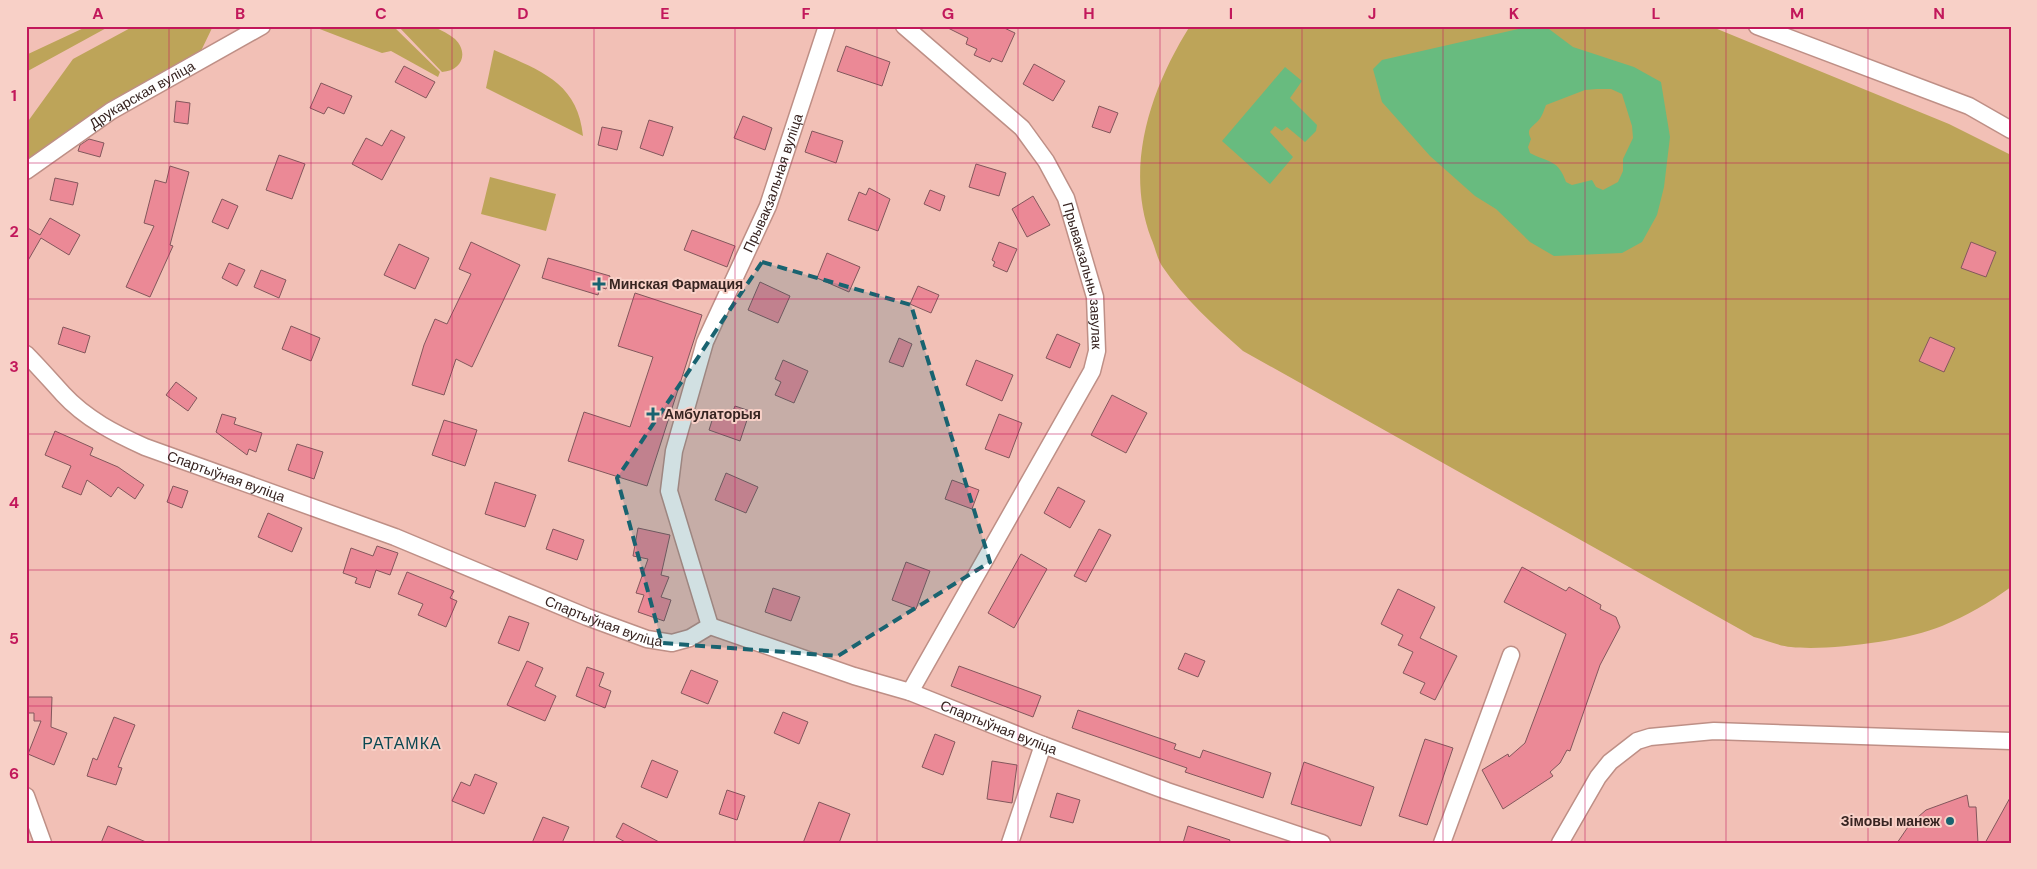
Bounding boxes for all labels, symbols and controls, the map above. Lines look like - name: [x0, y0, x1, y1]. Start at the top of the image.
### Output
- text: A: [92, 3, 104, 24]
- text: B: [235, 3, 245, 24]
- text: C: [375, 3, 387, 24]
- text: D: [517, 3, 529, 24]
- text: E: [660, 3, 670, 24]
- text: F: [802, 3, 811, 24]
- text: G: [942, 3, 954, 24]
- text: H: [1083, 3, 1095, 24]
- text: I: [1229, 3, 1233, 24]
- text: J: [1368, 3, 1376, 24]
- text: K: [1509, 3, 1520, 24]
- text: L: [1652, 3, 1661, 24]
- text: M: [1790, 3, 1804, 24]
- text: N: [1933, 3, 1945, 24]
- street label: Друкарская вуліца: [85, 57, 198, 133]
- text: 1: [11, 85, 17, 106]
- street label: Прывакзальная вуліца: [739, 111, 807, 255]
- street label: Прывакзальны завулак: [1059, 200, 1106, 351]
- text: 2: [9, 221, 19, 242]
- place label: Минская Фармация: [609, 275, 743, 293]
- marker: Минская Фармация: [593, 278, 605, 290]
- text: 3: [9, 356, 19, 377]
- place label: Амбулаторыя: [664, 405, 761, 423]
- marker: Амбулаторыя: [646, 407, 660, 421]
- street label: Спартыўная вуліца: [165, 447, 288, 506]
- text: 4: [9, 492, 19, 513]
- street label: Спартыўная вуліца: [542, 592, 664, 650]
- text: 5: [9, 628, 19, 649]
- street label: Спартыўная вуліца: [938, 696, 1060, 759]
- district label: РАТАМКА: [362, 733, 442, 754]
- text: 6: [9, 763, 19, 784]
- place label: Зімовы манеж: [1841, 812, 1941, 830]
- marker: Зімовы манеж: [1944, 815, 1956, 827]

